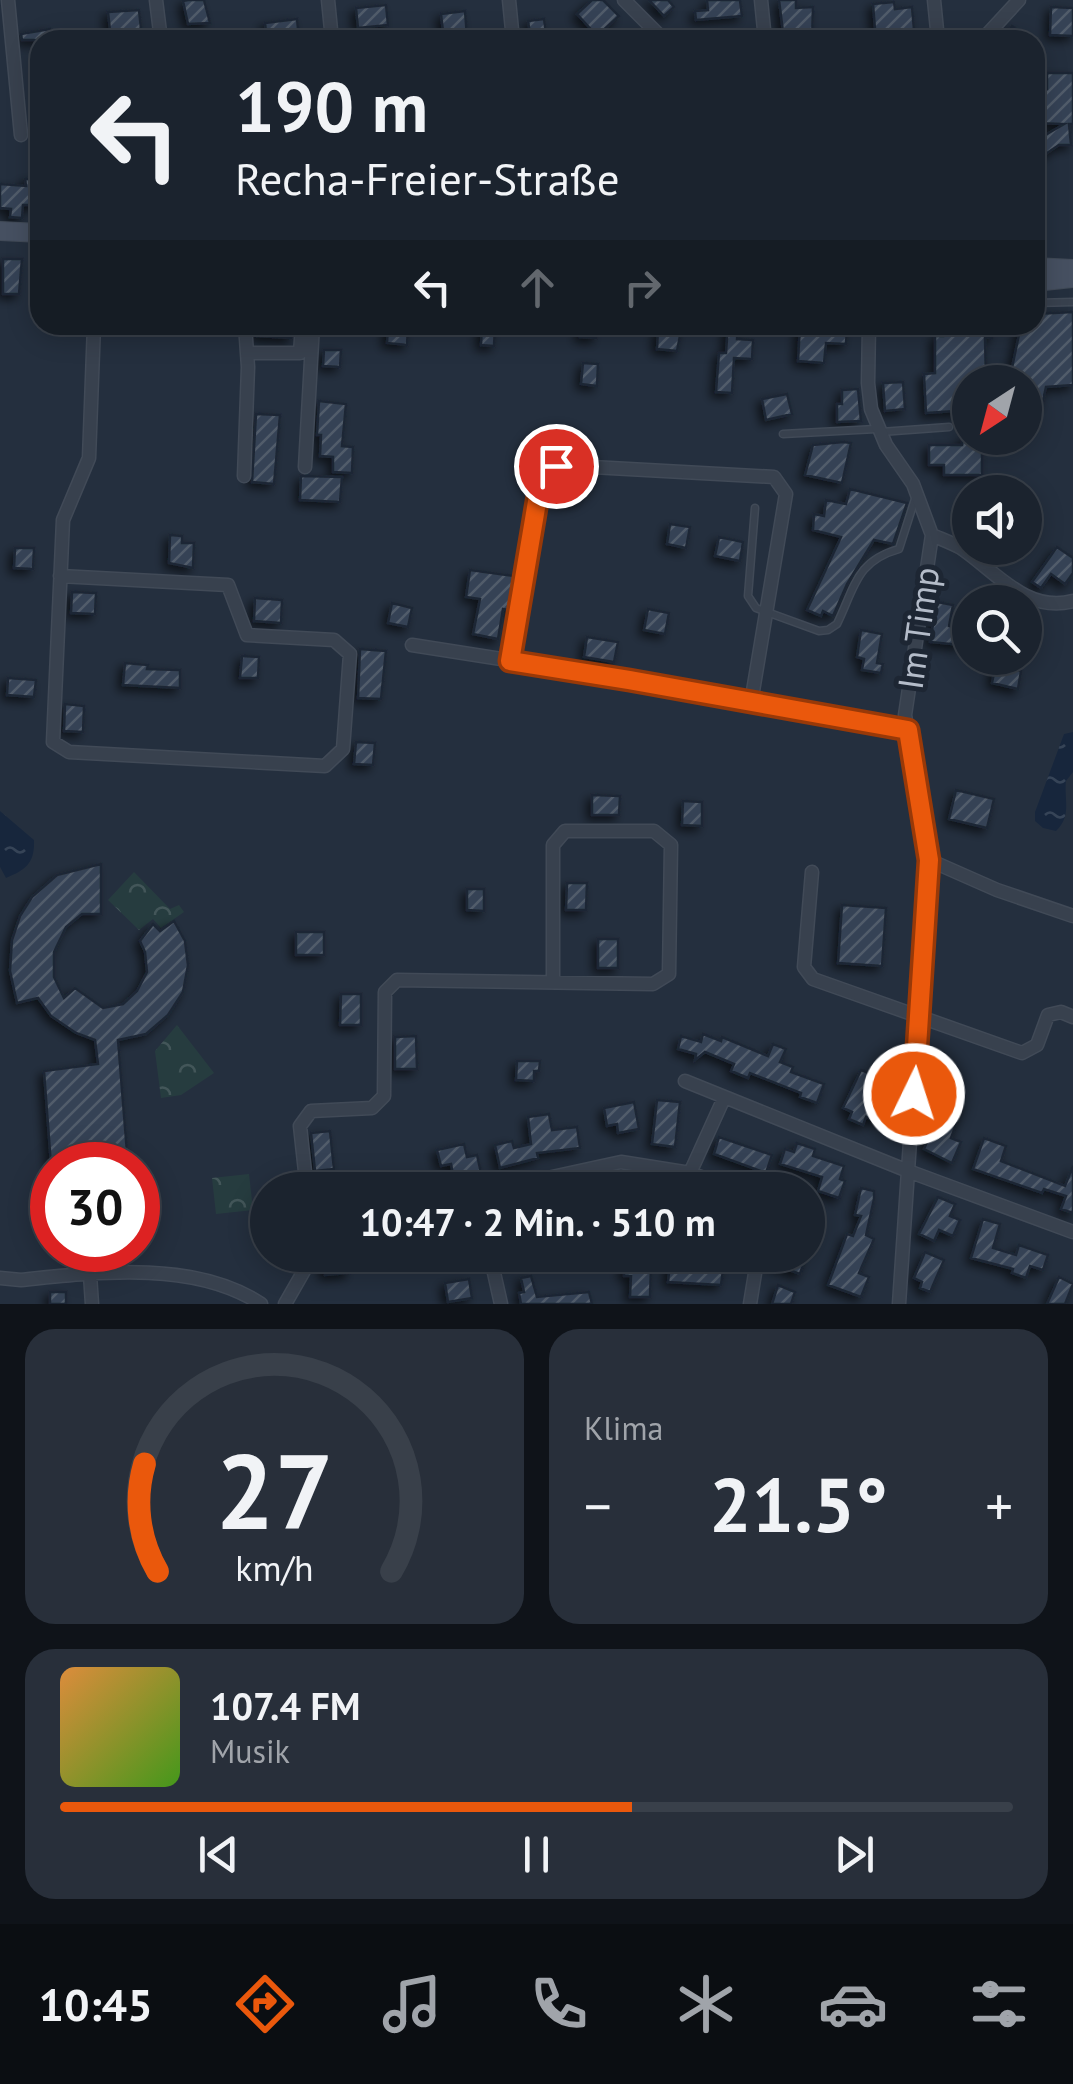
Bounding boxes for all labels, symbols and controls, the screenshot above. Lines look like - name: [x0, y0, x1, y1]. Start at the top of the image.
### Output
- text: 190 m: [235, 61, 428, 151]
- icon: left: [70, 70, 200, 200]
- text: Recha-Freier-Straße: [235, 149, 620, 207]
- icon: left: [405, 260, 460, 315]
- icon: ahead: [510, 260, 565, 315]
- icon: right: [615, 260, 670, 315]
- north arrow: [952, 365, 1042, 455]
- map controls: [952, 365, 1042, 675]
- pin: [514, 424, 599, 509]
- icon: arrive: [529, 439, 584, 494]
- button: sound: [952, 475, 1042, 565]
- street label: Im Timp: [887, 564, 949, 692]
- button: search: [952, 585, 1042, 675]
- position arrow: [862, 1042, 966, 1146]
- speed limit sign: 30: [30, 1142, 160, 1272]
- text: 10:47 · 2 Min. · 510 m: [359, 1197, 716, 1246]
- text: Klima: [584, 1407, 663, 1449]
- text: 27: [216, 1423, 333, 1558]
- text: 21.5°: [709, 1456, 888, 1553]
- text: −: [584, 1470, 612, 1541]
- text: +: [985, 1470, 1013, 1541]
- text: km/h: [235, 1545, 314, 1591]
- text: 107.4 FM: [210, 1681, 360, 1730]
- text: Musik: [210, 1730, 290, 1772]
- icon: previous: [191, 1827, 246, 1882]
- icon: pause: [509, 1827, 564, 1882]
- icon: next: [827, 1827, 882, 1882]
- icon: directions: [230, 1969, 300, 2039]
- icon: music: [377, 1969, 447, 2039]
- icon: phone: [524, 1969, 594, 2039]
- icon: climate: [671, 1969, 741, 2039]
- icon: car: [818, 1969, 888, 2039]
- icon: filters: [964, 1969, 1034, 2039]
- text: 10:45: [38, 1975, 153, 2033]

